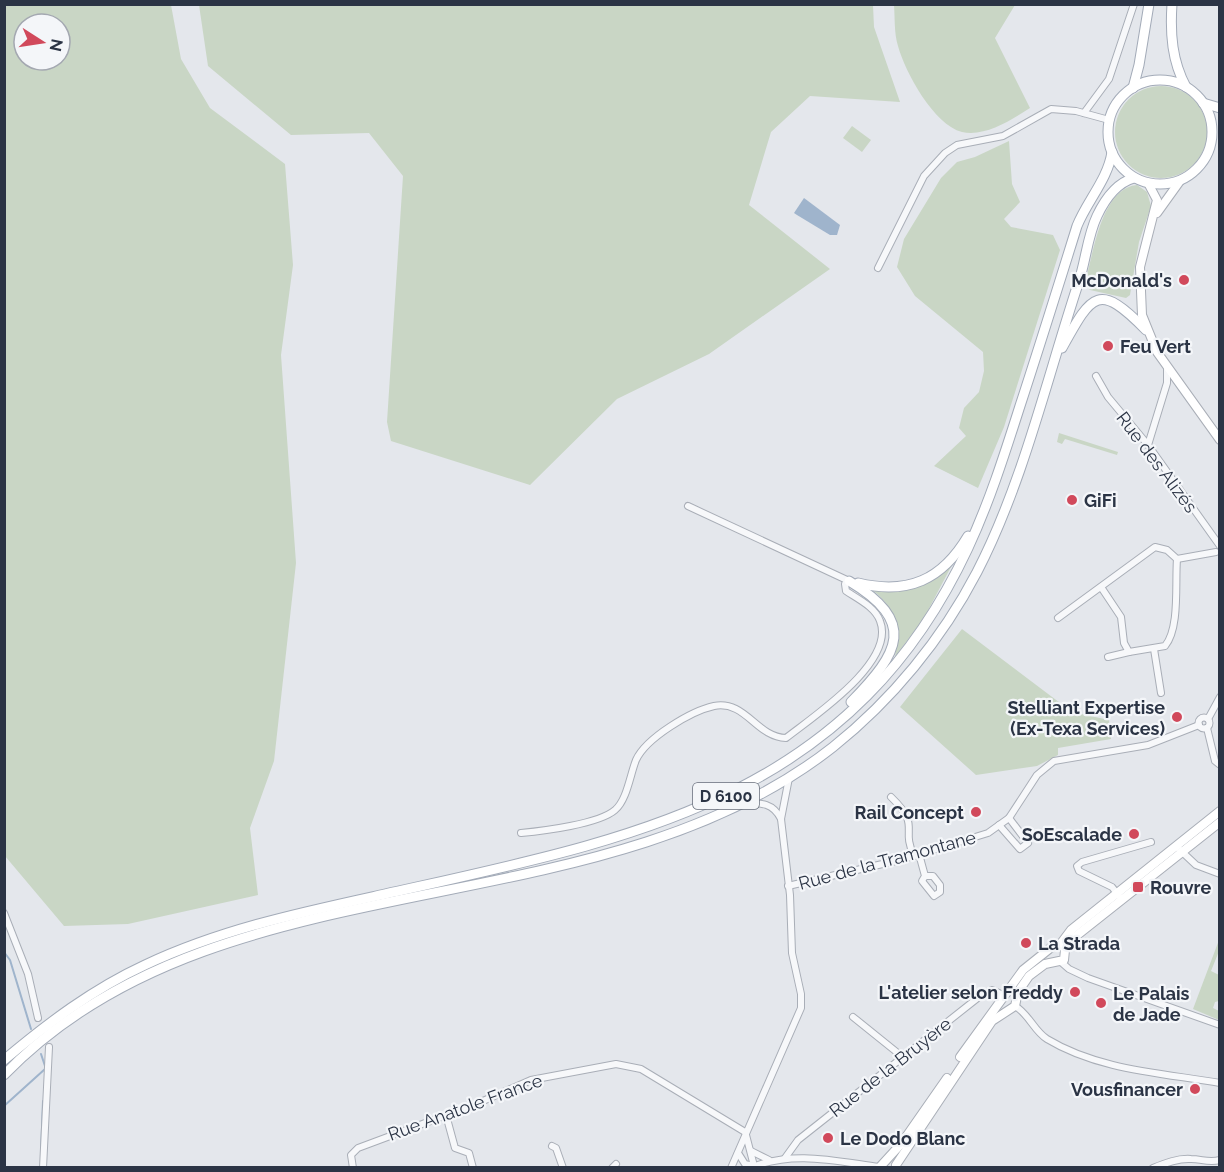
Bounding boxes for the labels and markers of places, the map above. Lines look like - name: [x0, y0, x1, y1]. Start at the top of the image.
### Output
- place label: McDonald's: [1071, 270, 1172, 291]
- marker: McDonald's: [1177, 273, 1191, 287]
- place label: Feu Vert: [1120, 336, 1191, 357]
- marker: Feu Vert: [1101, 339, 1115, 353]
- place label: GiFi: [1084, 490, 1117, 511]
- marker: GiFi: [1065, 493, 1079, 507]
- place label: Stelliant Expertise (Ex-Texa Services): [1008, 697, 1165, 739]
- marker: Stelliant Expertise (Ex-Texa Services): [1170, 710, 1184, 724]
- place label: Rail Concept: [855, 802, 964, 823]
- marker: Rail Concept: [969, 805, 983, 819]
- place label: SoEscalade: [1022, 824, 1122, 845]
- marker: SoEscalade: [1127, 827, 1141, 841]
- place label: Rouvre: [1150, 877, 1211, 898]
- marker: Rouvre: [1131, 880, 1145, 894]
- place label: La Strada: [1038, 933, 1120, 954]
- marker: La Strada: [1019, 936, 1033, 950]
- place label: L'atelier selon Freddy: [878, 982, 1063, 1003]
- place label: Le Palais de Jade: [1113, 983, 1190, 1025]
- marker: L'atelier selon Freddy: [1068, 985, 1082, 999]
- marker: Le Palais de Jade: [1094, 996, 1108, 1010]
- place label: Vousfinancer: [1071, 1079, 1183, 1100]
- marker: Vousfinancer: [1188, 1082, 1202, 1096]
- place label: Le Dodo Blanc: [840, 1128, 965, 1149]
- marker: Le Dodo Blanc: [821, 1131, 835, 1145]

